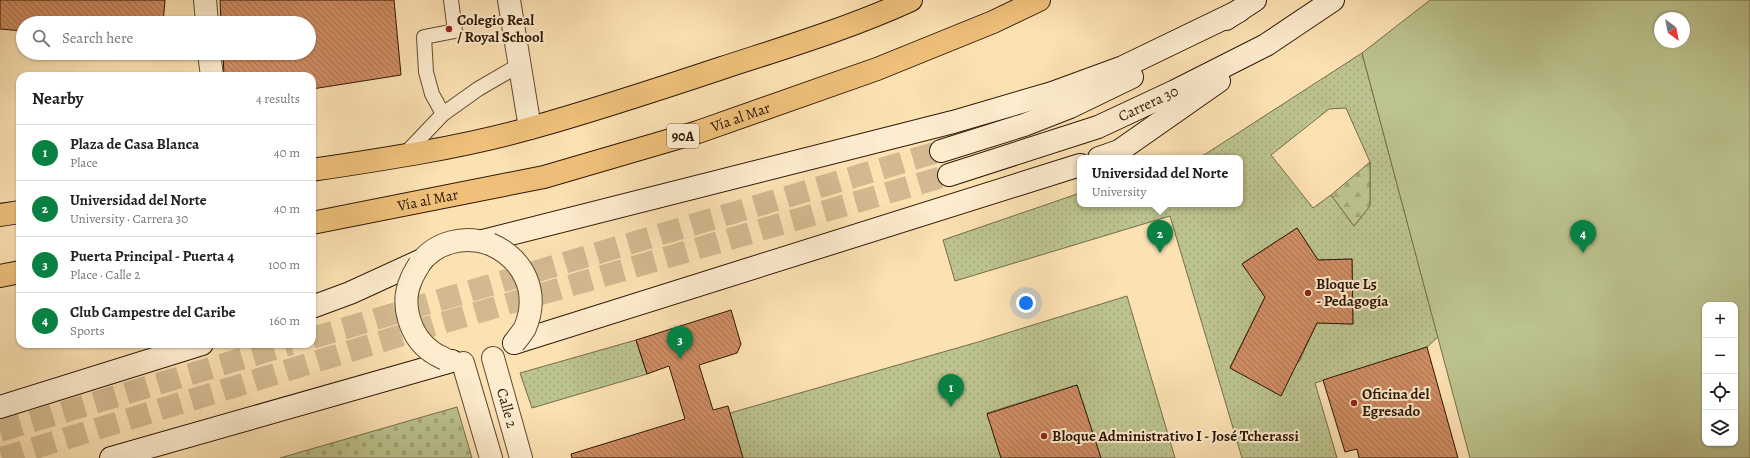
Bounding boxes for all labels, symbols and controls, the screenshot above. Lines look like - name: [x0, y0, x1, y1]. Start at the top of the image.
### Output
- place label: Colegio Real / Royal School: [457, 10, 544, 47]
- north arrow: [1654, 12, 1690, 48]
- search box: [16, 16, 316, 60]
- marker: Colegio Real / Royal School: [444, 24, 454, 34]
- icon: search: [30, 27, 52, 49]
- text: Search here: [62, 28, 133, 48]
- street label: Carrera 30: [1115, 81, 1182, 126]
- text: Nearby: [32, 87, 83, 110]
- text: 4 results: [256, 90, 300, 107]
- street label: Vía al Mar: [707, 97, 773, 137]
- road number: 90A: [667, 124, 699, 148]
- text: Plaza de Casa Blanca: [70, 134, 199, 154]
- text: 1: [43, 144, 47, 161]
- text: 40 m: [274, 144, 300, 161]
- text: Place: [70, 154, 98, 171]
- popup: [1077, 155, 1243, 207]
- text: Universidad del Norte: [1092, 163, 1228, 183]
- text: University: [1092, 183, 1146, 200]
- street label: Vía al Mar: [395, 184, 460, 216]
- text: Universidad del Norte: [70, 190, 207, 210]
- text: 2: [42, 200, 48, 217]
- text: 40 m: [274, 200, 300, 217]
- text: University · Carrera 30: [70, 210, 188, 227]
- pin: 2: [1147, 220, 1173, 253]
- pin: 4: [1570, 220, 1596, 253]
- text: Puerta Principal - Puerta 4: [70, 246, 234, 266]
- text: 3: [42, 256, 48, 273]
- text: 100 m: [268, 256, 300, 273]
- text: Place · Calle 2: [70, 266, 140, 283]
- place label: Bloque L5 - Pedagogía: [1316, 274, 1389, 311]
- marker: Bloque L5 - Pedagogía: [1303, 288, 1313, 298]
- your location: [1016, 293, 1036, 313]
- text: Club Campestre del Caribe: [70, 302, 236, 322]
- map controls: [1702, 302, 1738, 446]
- button: +: [1702, 302, 1738, 338]
- text: 4: [42, 312, 48, 329]
- text: 160 m: [269, 312, 300, 329]
- text: Sports: [70, 322, 105, 339]
- pin: 3: [667, 326, 693, 359]
- button: −: [1702, 338, 1738, 374]
- pin: 1: [938, 374, 964, 407]
- button: locate: [1702, 374, 1738, 410]
- place label: Oficina del Egresado: [1362, 384, 1429, 421]
- street label: Calle 2: [492, 386, 522, 430]
- marker: Oficina del Egresado: [1349, 398, 1359, 408]
- button: layers: [1702, 410, 1738, 446]
- place label: Bloque Administrativo I - José Tcherassi: [1052, 426, 1299, 446]
- marker: Bloque Administrativo I - José Tcherassi: [1039, 431, 1049, 441]

